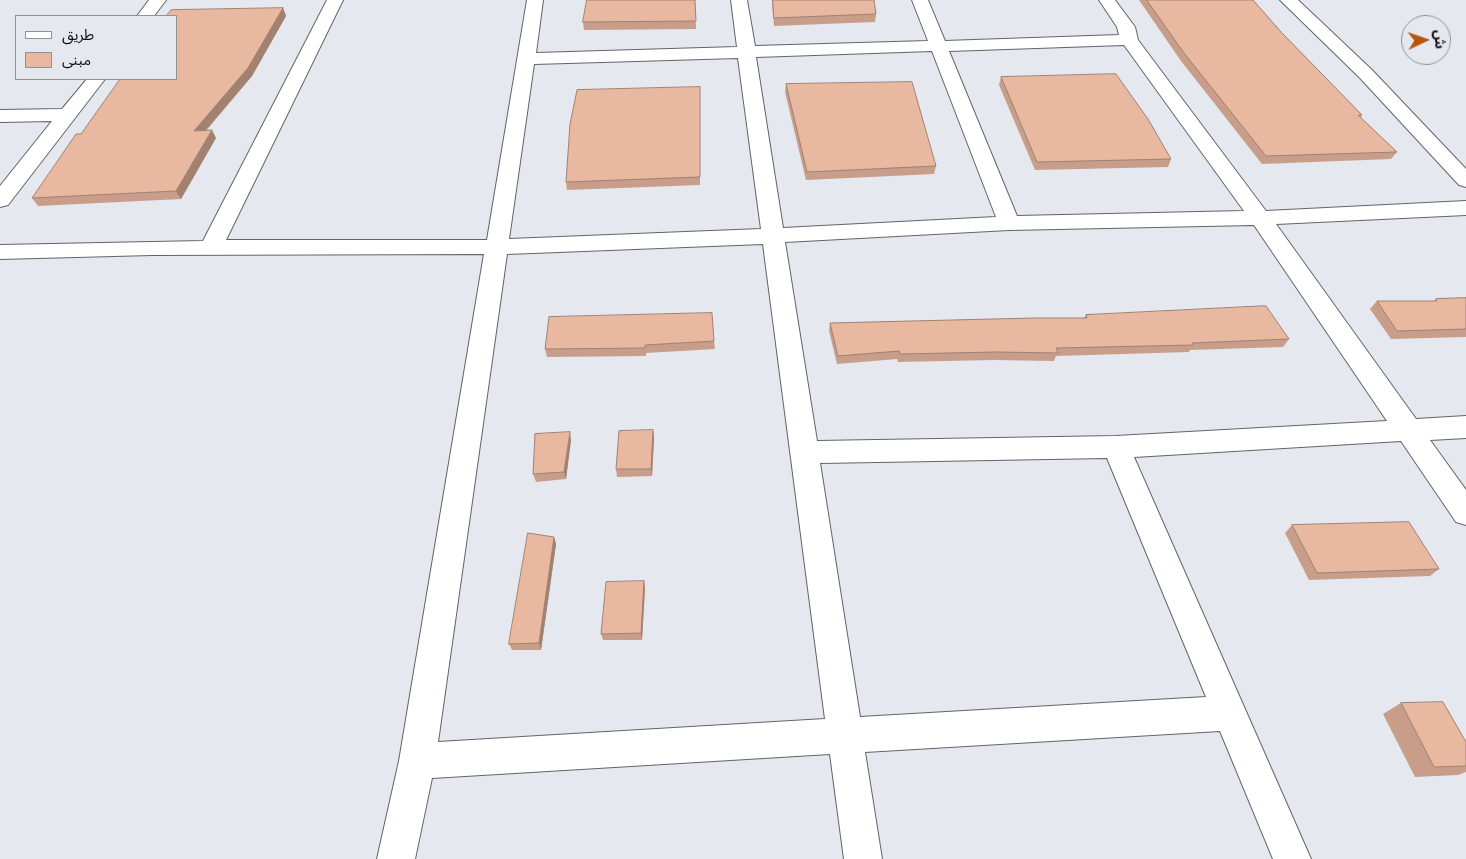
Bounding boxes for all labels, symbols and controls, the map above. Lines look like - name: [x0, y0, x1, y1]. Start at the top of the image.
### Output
- legend: [15, 15, 178, 80]
- north arrow: [1401, 15, 1451, 65]
- text: طريق: [62, 26, 94, 44]
- text: ش: [1431, 29, 1448, 49]
- text: مبنى: [62, 51, 91, 69]

